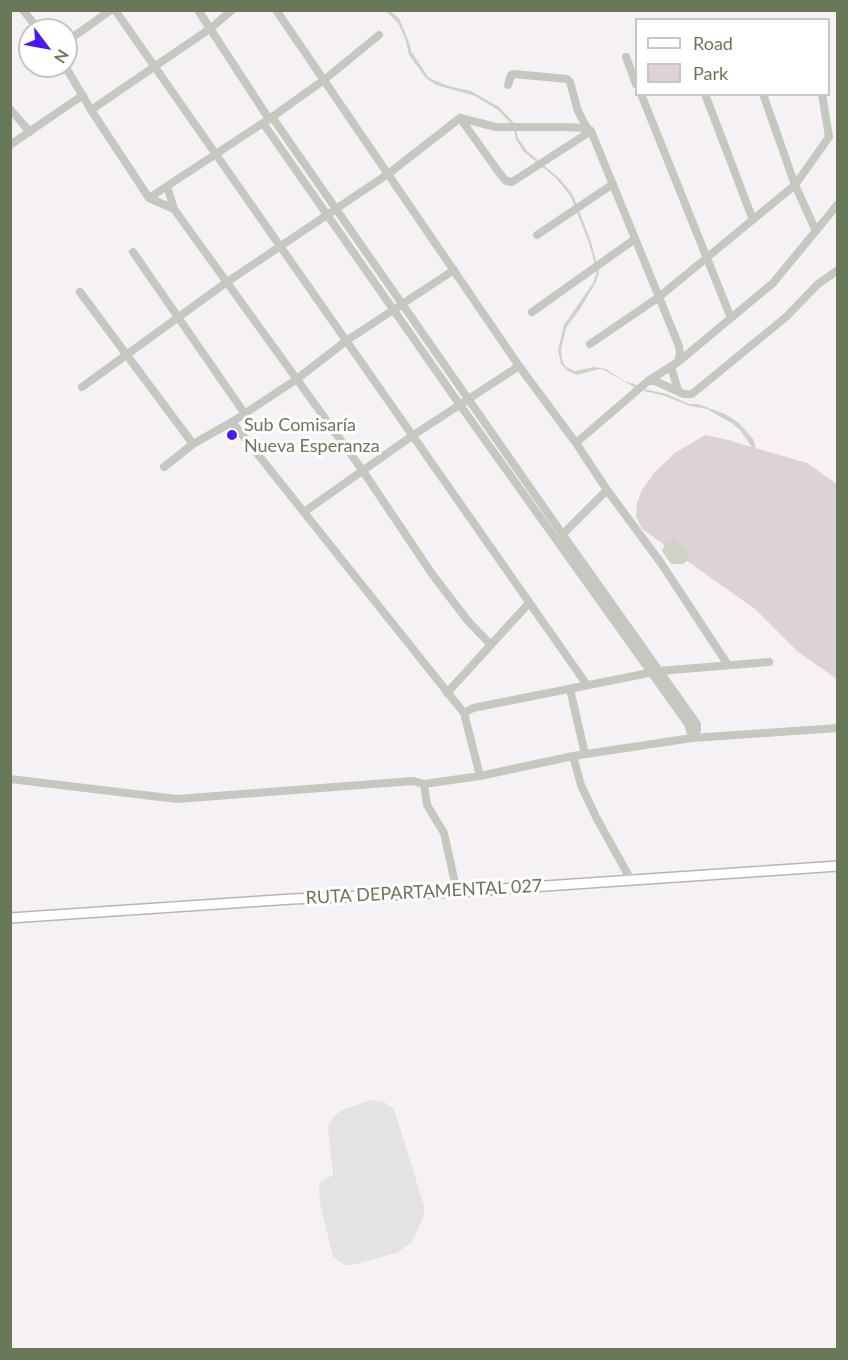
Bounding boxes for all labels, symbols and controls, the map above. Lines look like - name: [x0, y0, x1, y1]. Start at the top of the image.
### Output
- north arrow: [18, 18, 78, 78]
- legend: [635, 18, 830, 96]
- text: Road: [693, 32, 733, 54]
- text: N: [51, 46, 73, 67]
- text: Park: [693, 62, 728, 84]
- place label: Sub Comisaría Nueva Esperanza: [244, 414, 380, 456]
- marker: Sub Comisaría Nueva Esperanza: [225, 428, 239, 442]
- street label: RUTA DEPARTAMENTAL 027: [305, 875, 543, 909]

